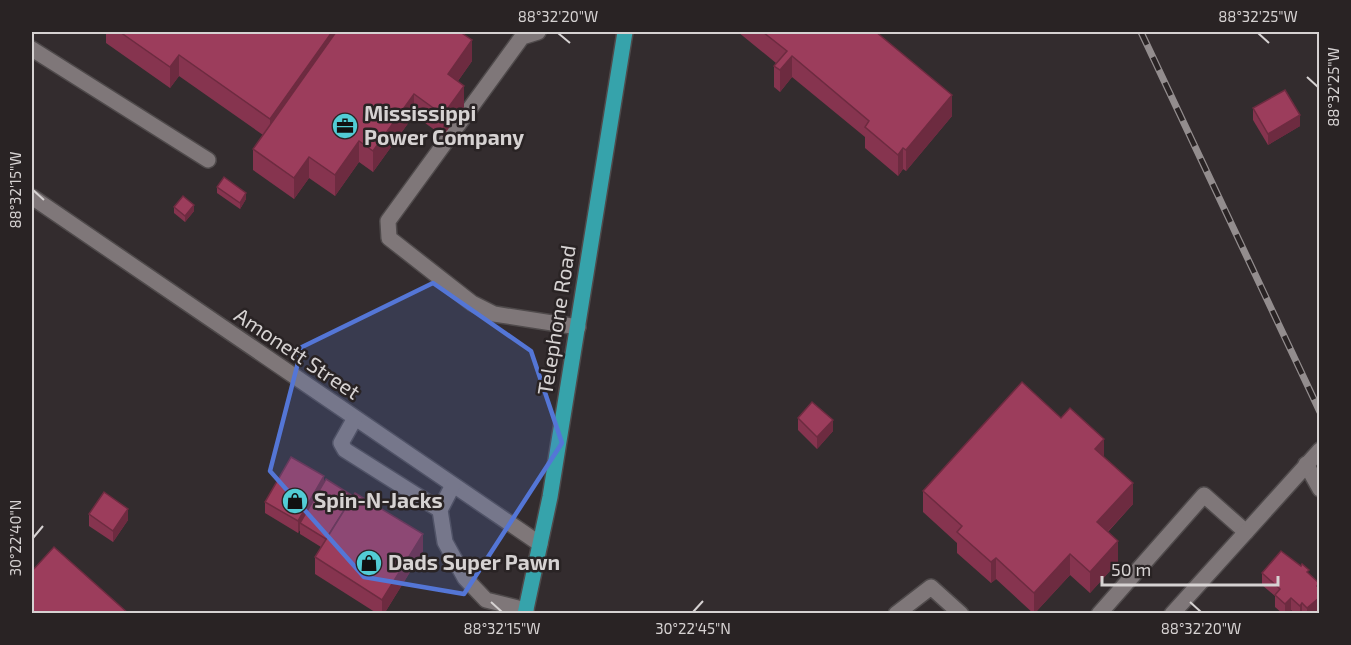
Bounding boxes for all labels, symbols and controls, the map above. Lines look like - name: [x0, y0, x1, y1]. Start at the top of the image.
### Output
- text: 88°32'20"W: [518, 7, 598, 25]
- text: 88°32'25"W: [1218, 7, 1298, 25]
- text: 88°32'25"W: [1324, 47, 1342, 127]
- place label: Mississippi Power Company: [364, 100, 524, 150]
- office icon: Mississippi Power Company: [330, 111, 360, 141]
- text: 88°32'15"W: [6, 151, 24, 229]
- street label: Telephone Road: [531, 243, 580, 397]
- street label: Amonett Street: [230, 302, 365, 404]
- shop icon: Spin-N-Jacks: [280, 486, 310, 516]
- place label: Spin-N-Jacks: [314, 487, 443, 512]
- text: 30°22'40"N: [6, 500, 24, 576]
- shop icon: Dads Super Pawn: [354, 548, 384, 578]
- place label: Dads Super Pawn: [388, 549, 560, 574]
- scale bar: [1102, 549, 1278, 587]
- text: 50 m: [1111, 558, 1151, 580]
- text: 88°32'15"W: [463, 619, 541, 637]
- text: 30°22'45"N: [655, 619, 731, 637]
- text: 88°32'20"W: [1161, 619, 1241, 637]

